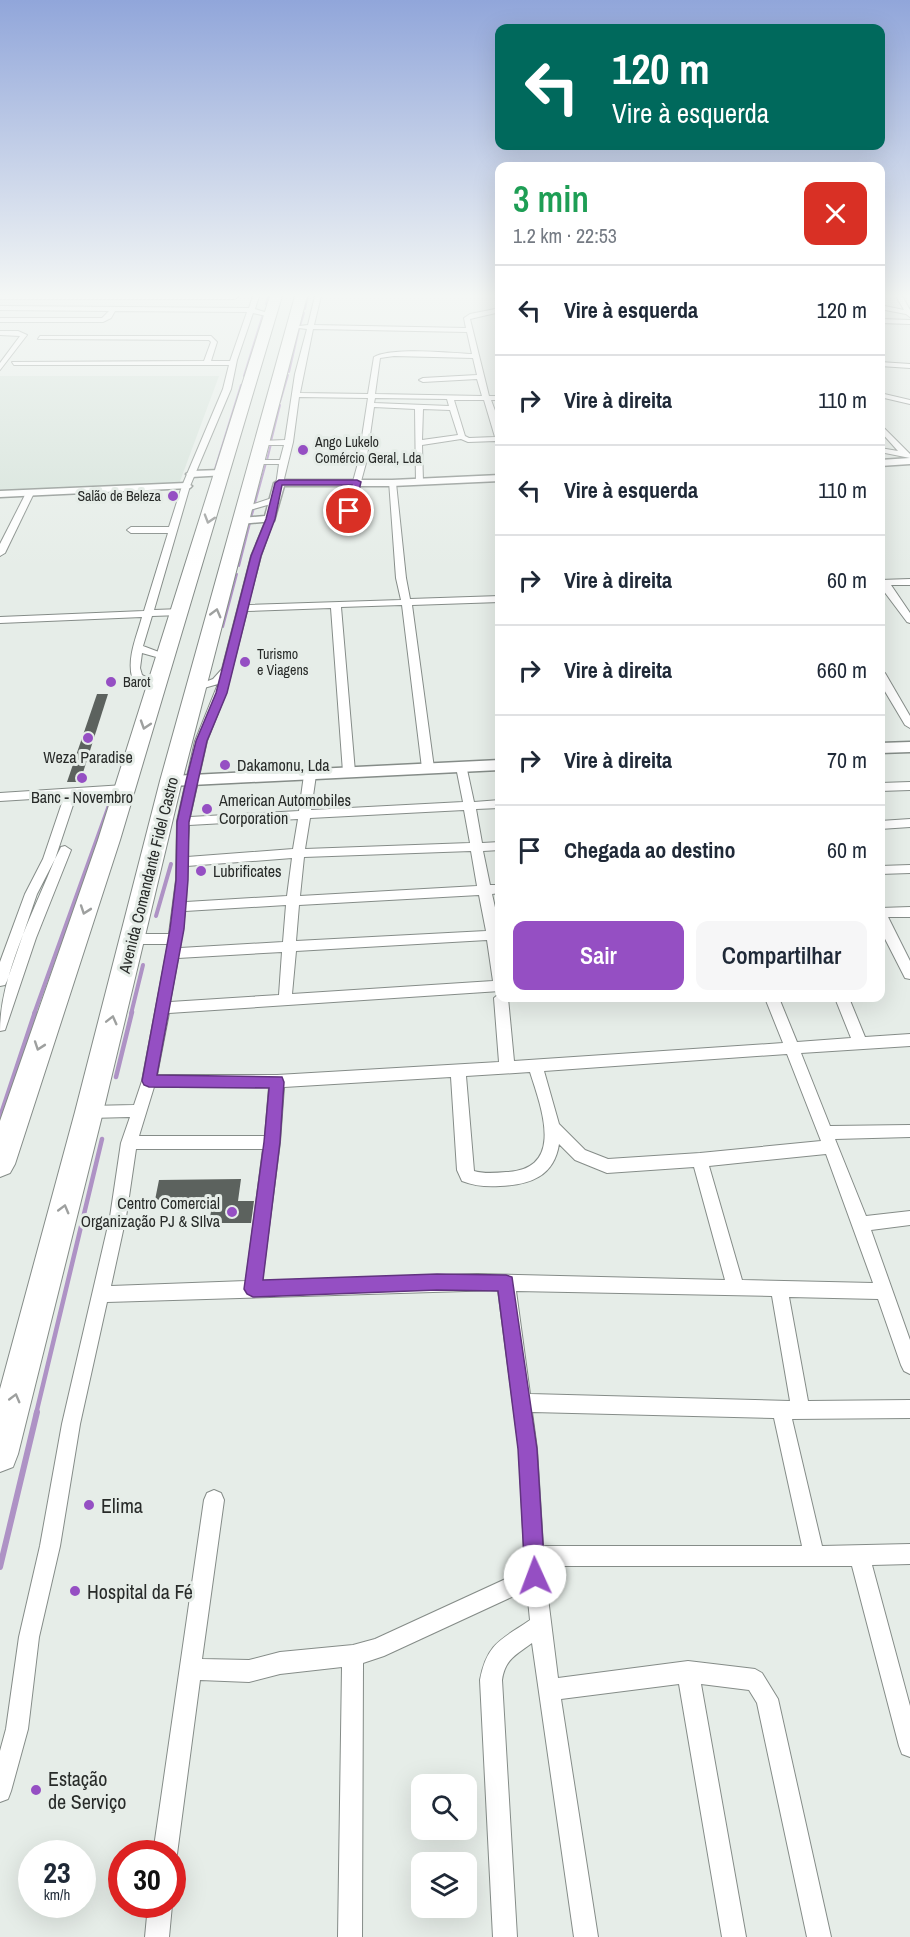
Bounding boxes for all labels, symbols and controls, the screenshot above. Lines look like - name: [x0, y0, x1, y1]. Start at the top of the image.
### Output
- text: 120 m: [612, 41, 710, 97]
- icon: left: [513, 48, 591, 126]
- text: Vire à esquerda: [612, 95, 769, 131]
- text: 3 min: [513, 175, 589, 223]
- button: close: [804, 182, 867, 245]
- text: 1.2 km · 22:53: [513, 222, 617, 249]
- icon: left: [513, 294, 546, 327]
- text: Vire à esquerda: [564, 295, 698, 325]
- text: 120 m: [817, 295, 867, 325]
- icon: right: [513, 384, 546, 417]
- text: Vire à direita: [564, 385, 672, 415]
- text: 110 m: [818, 385, 867, 415]
- place label: Ango Lukelo Comércio Geral, Lda: [314, 433, 422, 467]
- marker: Ango Lukelo Comércio Geral, Lda: [296, 443, 310, 457]
- icon: left: [513, 474, 546, 507]
- text: Vire à esquerda: [564, 475, 698, 505]
- text: 110 m: [818, 475, 867, 505]
- pin: [323, 485, 374, 536]
- place label: Salão de Beleza: [77, 487, 162, 505]
- marker: Salão de Beleza: [166, 489, 180, 503]
- icon: arrive: [332, 494, 365, 527]
- one-way arrow: [204, 513, 216, 523]
- icon: right: [513, 564, 546, 597]
- text: Vire à direita: [564, 565, 672, 595]
- text: 60 m: [827, 565, 867, 595]
- one-way arrow: [209, 608, 221, 619]
- place label: Turismo e Viagens: [257, 645, 309, 679]
- icon: right: [513, 654, 546, 687]
- marker: Turismo e Viagens: [238, 655, 252, 669]
- text: Vire à direita: [564, 655, 672, 685]
- text: 660 m: [817, 655, 867, 685]
- place label: Barot: [123, 673, 150, 691]
- marker: Barot: [104, 675, 118, 689]
- one-way arrow: [140, 719, 152, 730]
- marker: Weza Paradise: [81, 731, 95, 745]
- icon: right: [513, 744, 546, 777]
- text: Vire à direita: [564, 745, 672, 775]
- text: 70 m: [827, 745, 867, 775]
- place label: Weza Paradise: [43, 746, 133, 768]
- place label: Dakamonu, Lda: [237, 754, 330, 776]
- marker: Dakamonu, Lda: [218, 758, 232, 772]
- marker: Banc - Novembro: [75, 771, 89, 785]
- street label: Avenida Comandante Fidel Castro: [113, 774, 183, 977]
- place label: Banc - Novembro: [31, 786, 133, 808]
- place label: American Automobiles Corporation: [218, 789, 351, 829]
- marker: American Automobiles Corporation: [200, 802, 214, 816]
- icon: arrive: [513, 834, 546, 867]
- text: Chegada ao destino: [564, 835, 735, 865]
- text: 60 m: [827, 835, 867, 865]
- place label: Lubrificates: [213, 860, 282, 882]
- marker: Lubrificates: [194, 864, 208, 878]
- one-way arrow: [80, 905, 93, 915]
- button: Sair: [513, 921, 684, 990]
- button: Compartilhar: [696, 921, 867, 990]
- one-way arrow: [104, 1015, 117, 1025]
- one-way arrow: [33, 1040, 46, 1051]
- place label: Centro Comercial Organização PJ & SIlva: [81, 1192, 221, 1232]
- one-way arrow: [57, 1204, 69, 1215]
- marker: Centro Comercial Organização PJ & SIlva: [225, 1205, 239, 1219]
- one-way arrow: [7, 1393, 20, 1403]
- place label: Elima: [101, 1492, 143, 1519]
- marker: Elima: [82, 1498, 96, 1512]
- position arrow: [503, 1544, 567, 1608]
- place label: Hospital da Fé: [87, 1578, 193, 1605]
- marker: Hospital da Fé: [68, 1584, 82, 1598]
- place label: Estação de Serviço: [48, 1765, 126, 1815]
- map controls: [411, 1774, 477, 1918]
- button: search: [411, 1774, 477, 1840]
- marker: Estação de Serviço: [29, 1783, 43, 1797]
- speed limit sign: 30: [108, 1840, 186, 1918]
- text: 23: [43, 1852, 71, 1892]
- button: layers: [411, 1852, 477, 1918]
- text: km/h: [44, 1884, 70, 1905]

